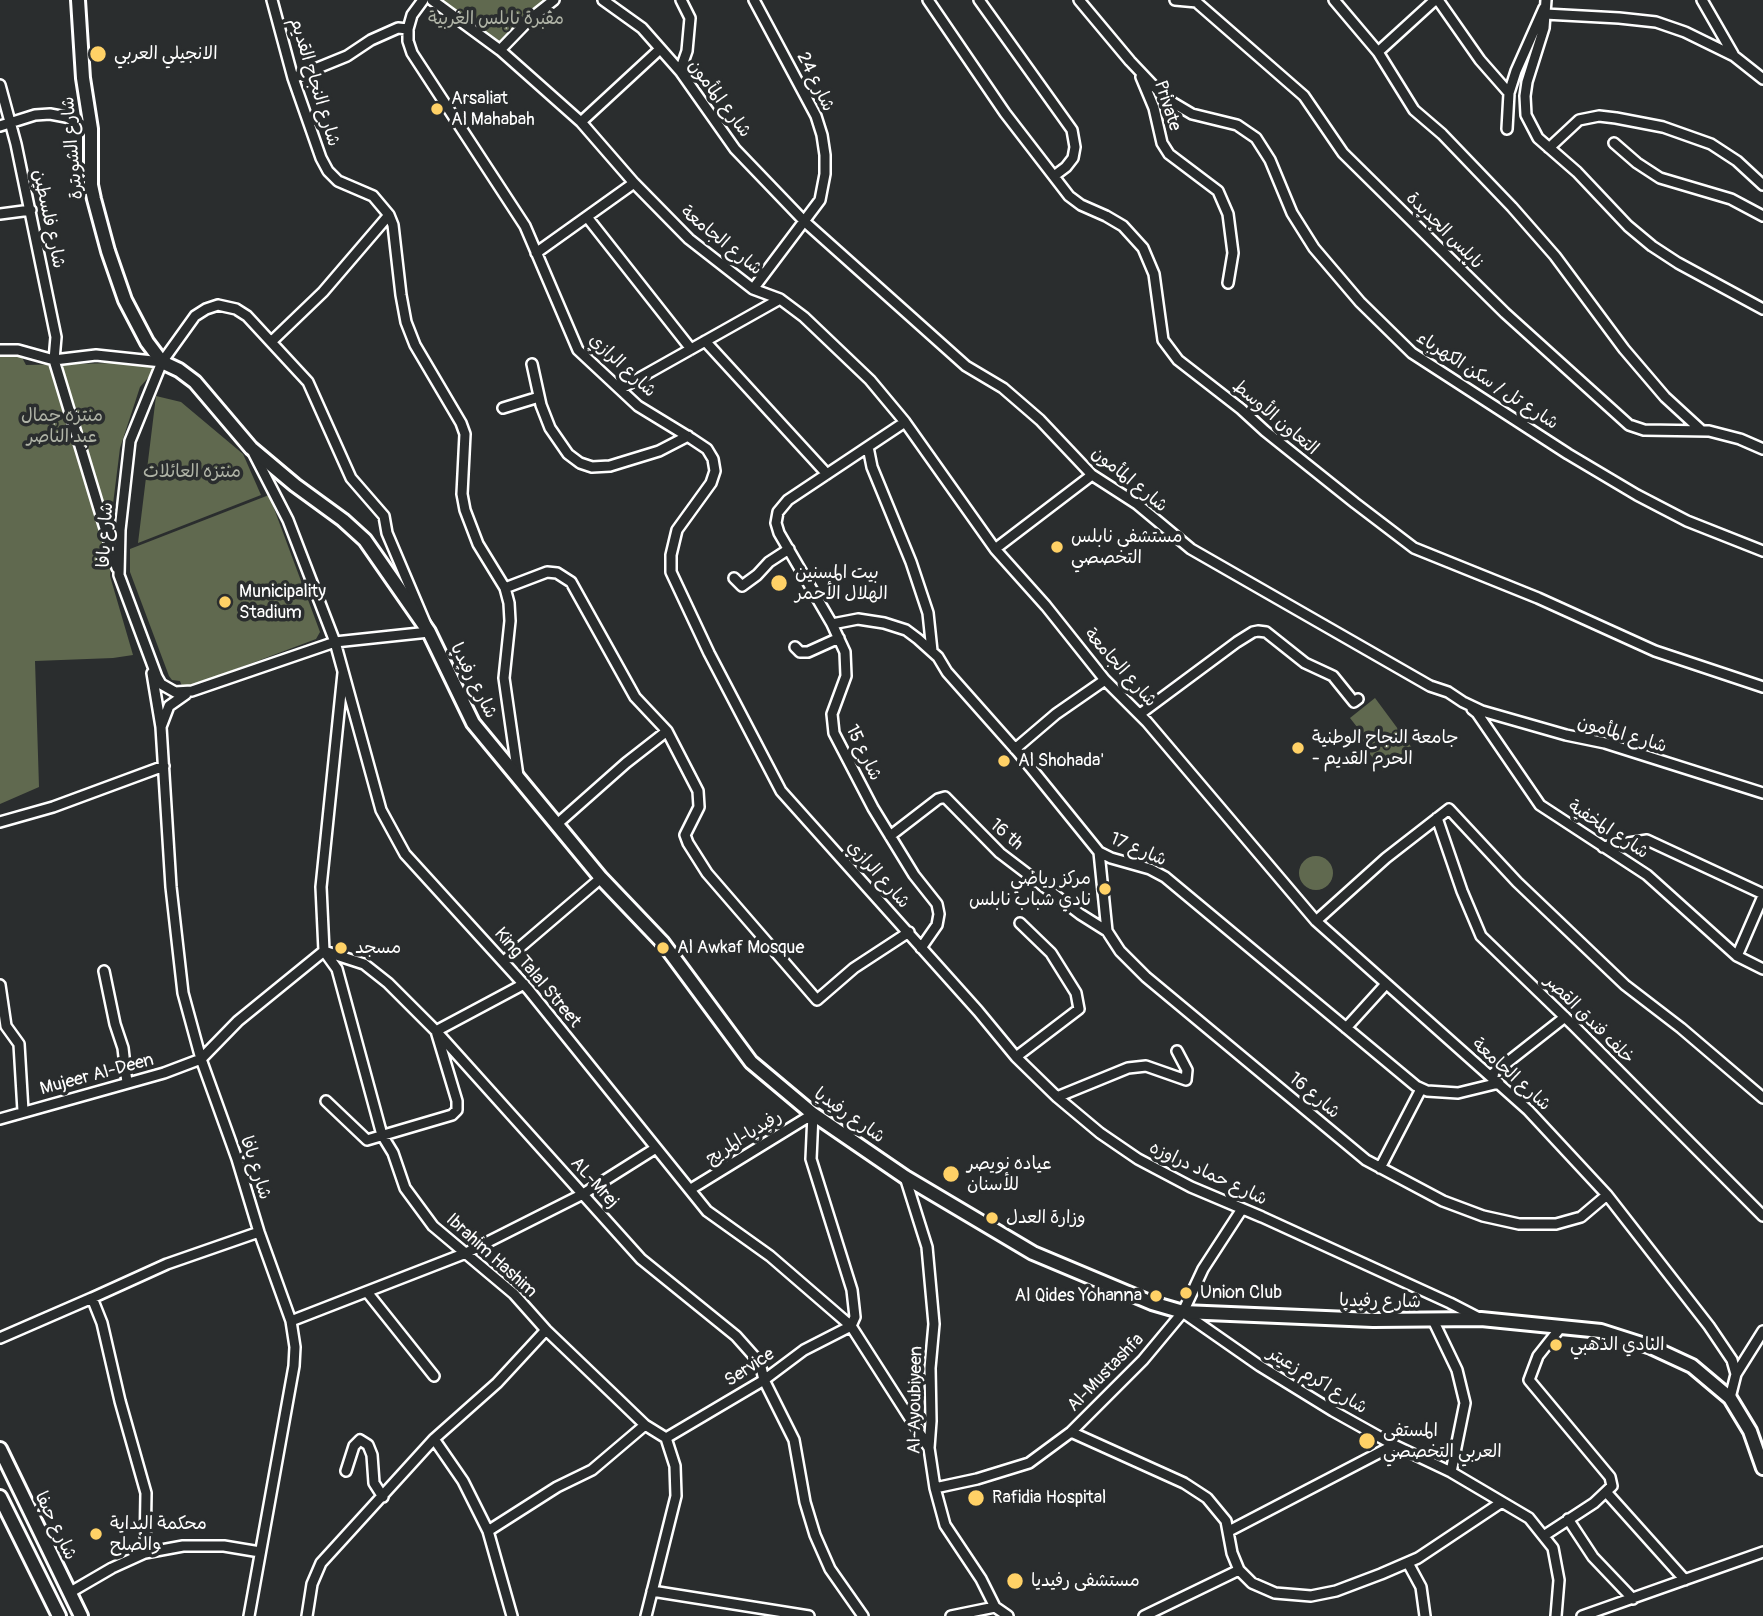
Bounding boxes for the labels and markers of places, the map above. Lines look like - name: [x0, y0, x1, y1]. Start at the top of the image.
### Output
- place label: الانجيلي العربي: [114, 43, 218, 65]
- marker: الانجيلي العربي: [88, 44, 108, 64]
- place label: Arsaliat Al Mahabah: [451, 88, 535, 130]
- marker: Arsaliat Al Mahabah: [429, 101, 445, 117]
- place label: مستشفى نابلس التخصصي: [1071, 526, 1183, 568]
- marker: مستشفى نابلس التخصصي: [1049, 539, 1065, 555]
- place label: بيت المسنين الهلال الأحمر: [795, 562, 888, 604]
- marker: بيت المسنين الهلال الأحمر: [769, 573, 789, 593]
- place label: Municipality Stadium: [239, 581, 326, 624]
- marker: Municipality Stadium: [217, 594, 233, 610]
- place label: جامعة النجاح الوطنية - الحرم القديم: [1312, 727, 1459, 770]
- marker: جامعة النجاح الوطنية - الحرم القديم: [1290, 740, 1306, 756]
- place label: Al Shohada': [1018, 750, 1104, 772]
- marker: Al Shohada': [996, 753, 1012, 769]
- place label: مركز رياضي نادي شباب نابلس: [969, 868, 1091, 910]
- marker: مركز رياضي نادي شباب نابلس: [1097, 881, 1113, 897]
- place label: مسجد: [355, 937, 401, 959]
- place label: Al Awkaf Mosque: [677, 937, 804, 959]
- marker: مسجد: [333, 940, 349, 956]
- marker: Al Awkaf Mosque: [655, 940, 671, 956]
- place label: عياده نويصر للأسنان: [967, 1153, 1052, 1196]
- marker: عياده نويصر للأسنان: [941, 1164, 961, 1184]
- place label: وزارة العدل: [1006, 1207, 1086, 1229]
- marker: وزارة العدل: [984, 1210, 1000, 1226]
- place label: Union Club: [1200, 1282, 1282, 1304]
- place label: Al Qides Yohanna: [1015, 1285, 1142, 1307]
- marker: Union Club: [1178, 1285, 1194, 1301]
- marker: Al Qides Yohanna: [1148, 1288, 1164, 1304]
- place label: النادي الذهبي: [1570, 1334, 1665, 1356]
- marker: النادي الذهبي: [1548, 1337, 1564, 1353]
- place label: المستفى العربي التخصصي: [1383, 1420, 1502, 1462]
- marker: المستفى العربي التخصصي: [1357, 1431, 1377, 1451]
- place label: Rafidia Hospital: [992, 1487, 1106, 1509]
- marker: Rafidia Hospital: [966, 1488, 986, 1508]
- place label: محكمة البداية والصلح: [110, 1513, 207, 1556]
- marker: محكمة البداية والصلح: [88, 1526, 104, 1542]
- place label: مستشفى رفيديا: [1031, 1570, 1140, 1592]
- marker: مستشفى رفيديا: [1005, 1571, 1025, 1591]

